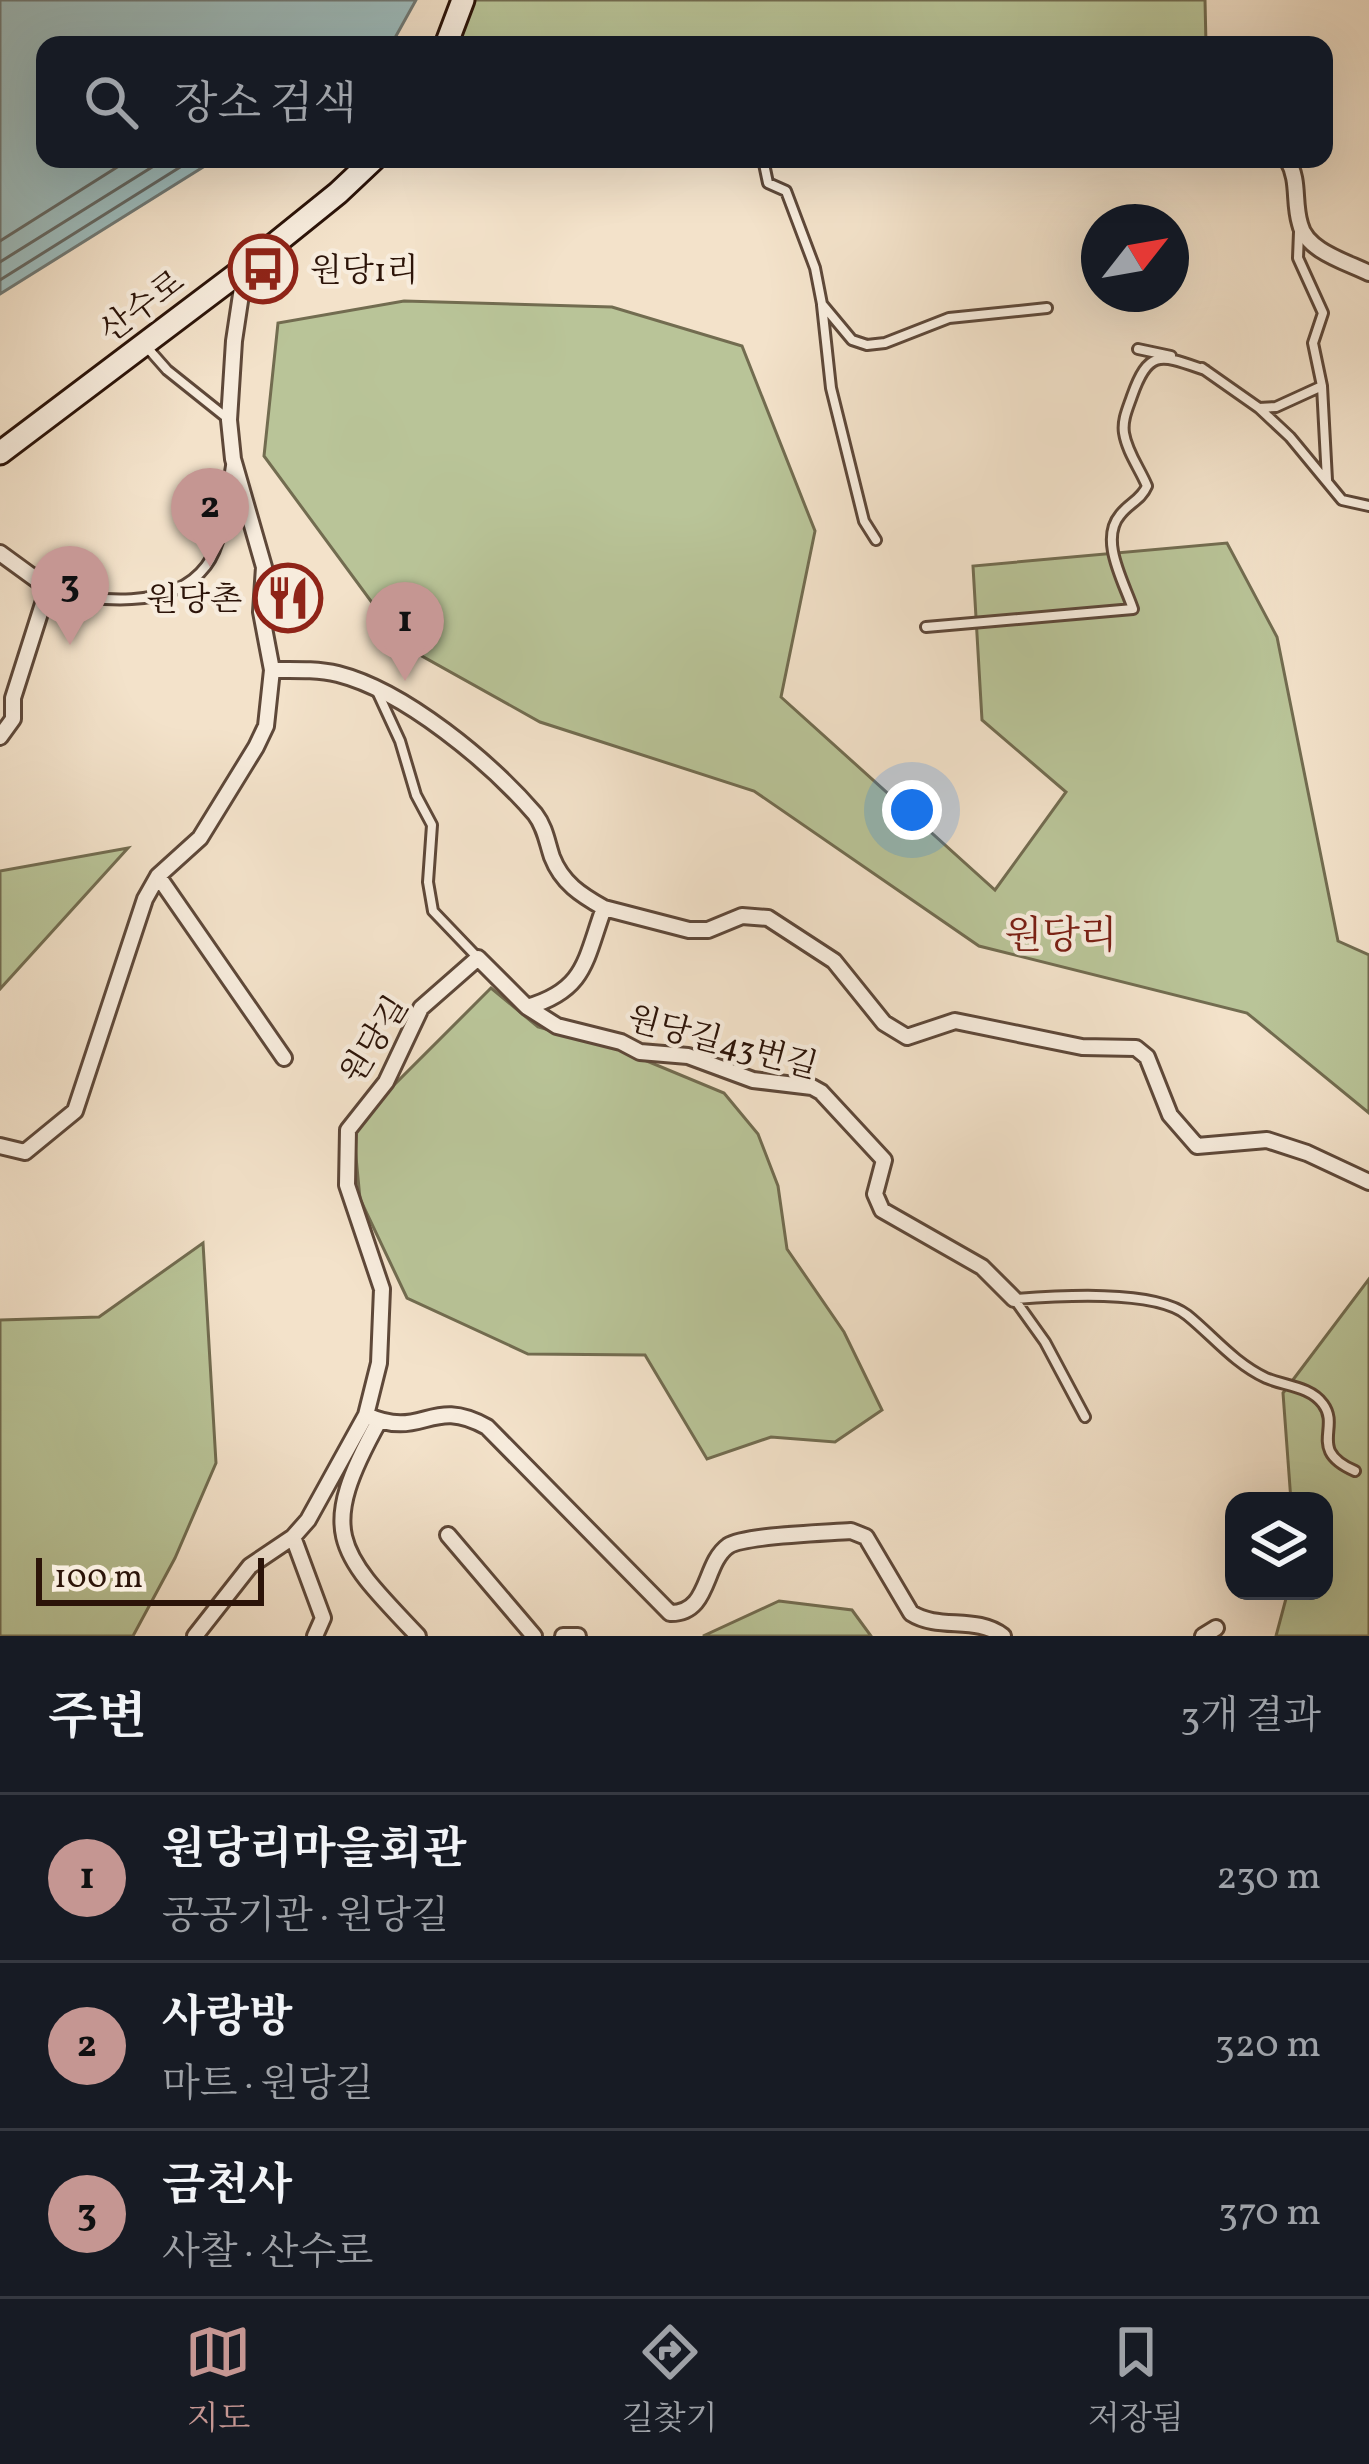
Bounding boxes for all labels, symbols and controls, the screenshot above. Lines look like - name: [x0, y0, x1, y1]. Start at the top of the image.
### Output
- search box: [36, 36, 1333, 168]
- icon: search: [78, 69, 144, 135]
- text: 장소 검색: [174, 75, 357, 138]
- north arrow: [1081, 204, 1189, 312]
- bus stop icon: 원당1리: [228, 234, 298, 304]
- place label: 원당1리: [310, 250, 418, 296]
- street label: 산수로: [91, 261, 196, 355]
- pin: 2: [171, 468, 249, 567]
- pin: 3: [31, 546, 109, 645]
- restaurant icon: 원당촌: [253, 563, 323, 633]
- place label: 원당촌: [146, 579, 242, 625]
- pin: 1: [366, 582, 444, 681]
- your location: [882, 780, 942, 840]
- district label: 원당리: [1004, 911, 1118, 965]
- street label: 원당길: [332, 988, 421, 1094]
- street label: 원당길43번길: [622, 997, 822, 1092]
- map controls: [1225, 1492, 1333, 1600]
- button: layers: [1225, 1492, 1333, 1600]
- scale bar: [36, 1552, 264, 1605]
- text: 100 m: [54, 1556, 143, 1602]
- text: 주변: [48, 1684, 147, 1755]
- text: 3개 결과: [1180, 1691, 1321, 1745]
- text: 원당리마을회관: [162, 1820, 466, 1883]
- text: 1: [79, 1851, 95, 1905]
- text: 230 m: [1216, 1851, 1321, 1905]
- text: 공공기관 · 원당길: [162, 1891, 449, 1945]
- text: 사랑방: [162, 1988, 292, 2051]
- text: 2: [77, 2019, 97, 2073]
- text: 320 m: [1215, 2019, 1321, 2073]
- text: 마트 · 원당길: [162, 2059, 374, 2113]
- text: 금천사: [162, 2156, 292, 2219]
- text: 3: [77, 2187, 97, 2241]
- text: 370 m: [1218, 2187, 1321, 2241]
- text: 사찰 · 산수로: [162, 2227, 374, 2281]
- tab: 지도: [185, 2319, 251, 2444]
- tab: 길찾기: [622, 2319, 717, 2444]
- tab: 저장됨: [1088, 2319, 1184, 2444]

